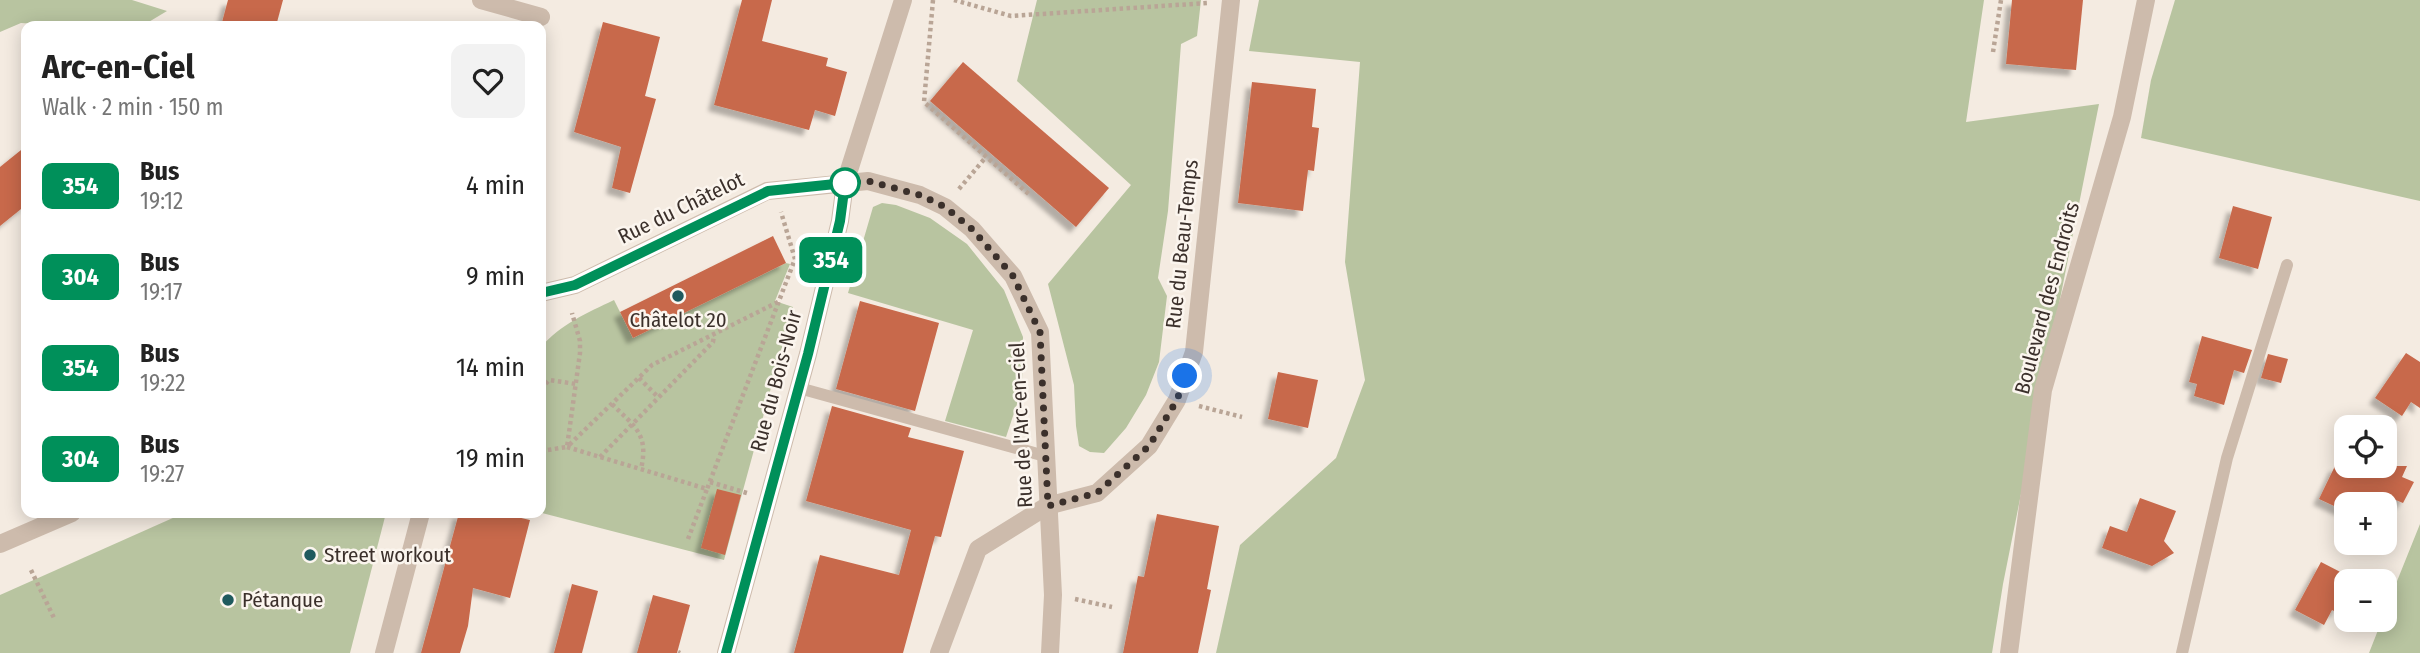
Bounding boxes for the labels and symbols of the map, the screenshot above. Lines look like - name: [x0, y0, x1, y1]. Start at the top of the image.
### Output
- street label: Rue du Beau-Temps: [1160, 158, 1204, 330]
- street label: Rue du Châtelot: [614, 166, 748, 250]
- unlabelled marker: [830, 168, 860, 198]
- street label: Boulevard des Endroits: [2009, 199, 2085, 397]
- line badge: 354: [791, 237, 871, 283]
- marker: Châtelot 20: [670, 288, 686, 304]
- place label: Châtelot 20: [629, 307, 727, 333]
- street label: Rue du Bois-Noir: [745, 307, 808, 455]
- street label: Rue de l'Arc-en-ciel: [1004, 341, 1038, 509]
- your location: [1167, 358, 1202, 393]
- place label: Street workout: [324, 542, 451, 568]
- marker: Street workout: [302, 547, 318, 563]
- place label: Pétanque: [242, 587, 323, 613]
- marker: Pétanque: [220, 592, 236, 608]

